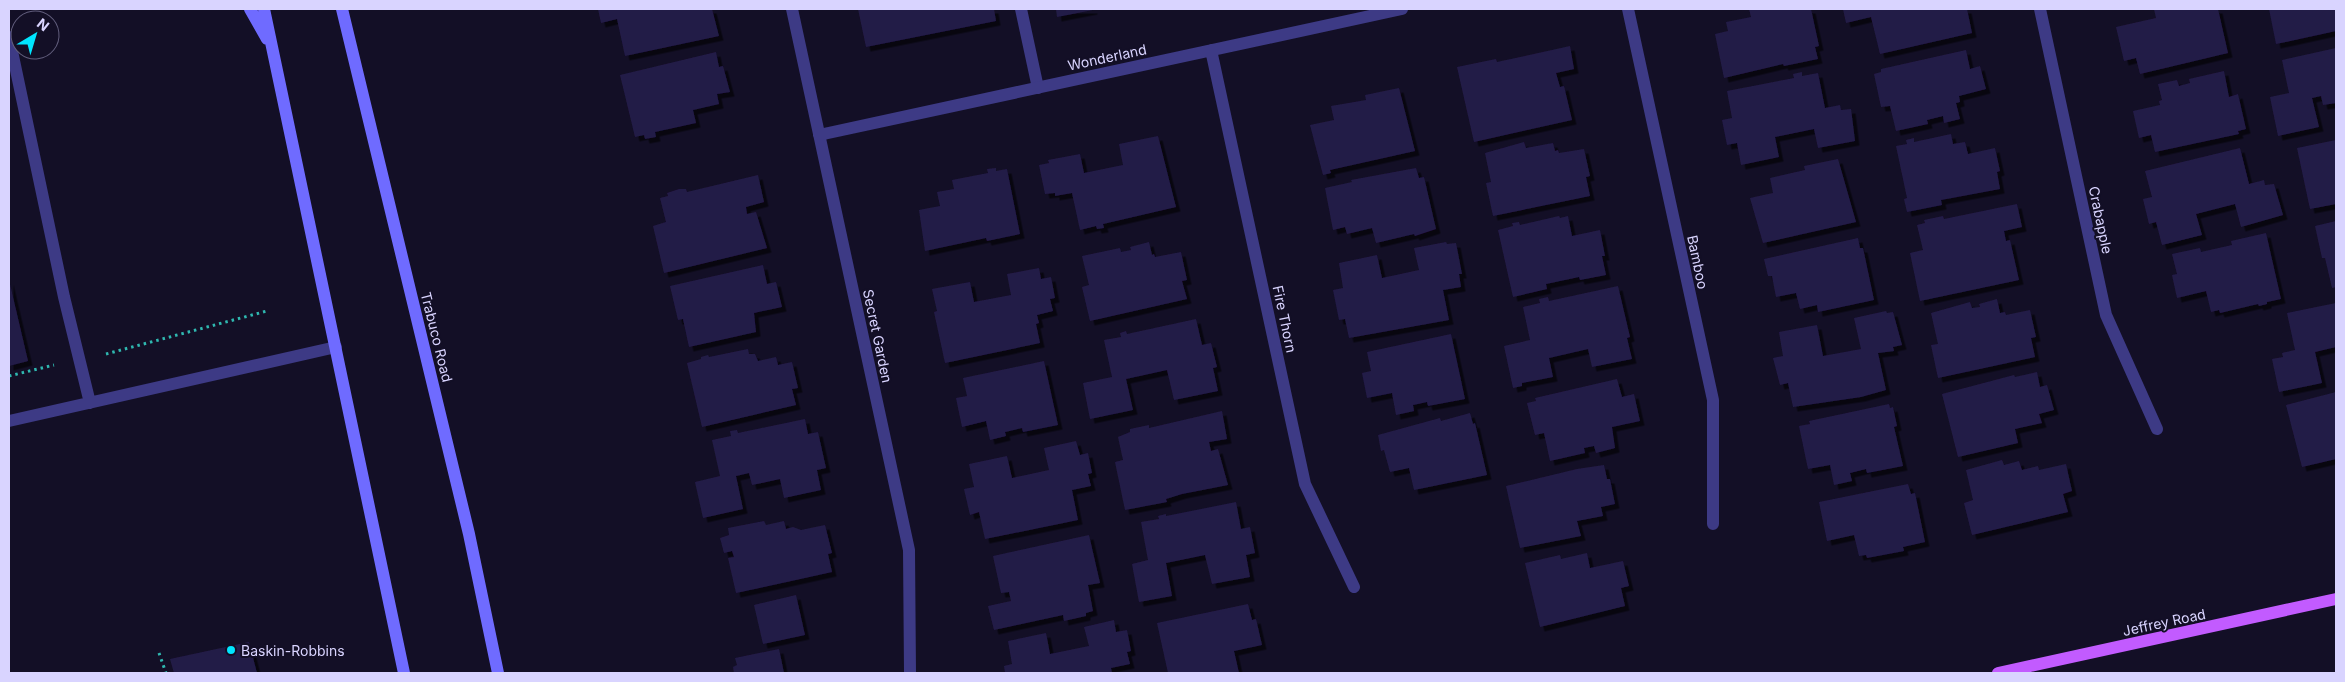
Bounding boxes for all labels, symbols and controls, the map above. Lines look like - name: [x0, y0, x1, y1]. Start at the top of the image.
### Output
- north arrow: [10, 10, 60, 60]
- text: N: [34, 14, 53, 34]
- street label: Wonderland: [1066, 40, 1148, 74]
- street label: Crabapple: [2086, 185, 2116, 255]
- street label: Bamboo: [1684, 234, 1712, 290]
- street label: Fire Thorn: [1270, 284, 1300, 354]
- street label: Secret Garden: [860, 288, 896, 384]
- street label: Trabuco Road: [418, 290, 456, 384]
- street label: Jeffrey Road: [2121, 605, 2207, 639]
- place label: Baskin-Robbins: [241, 642, 345, 659]
- marker: Baskin-Robbins: [225, 644, 237, 656]

